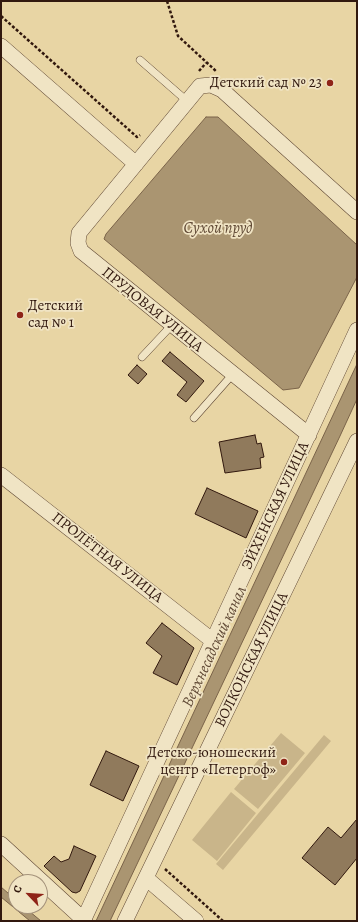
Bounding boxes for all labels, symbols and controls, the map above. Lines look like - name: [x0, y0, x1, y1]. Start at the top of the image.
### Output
- place label: Детский сад № 23: [210, 74, 322, 92]
- marker: Детский сад № 23: [325, 78, 335, 88]
- water label: Сухой пруд: [184, 219, 252, 239]
- street label: ПРУДОВАЯ УЛИЦА: [98, 264, 206, 356]
- place label: Детский сад № 1: [28, 297, 83, 332]
- marker: Детский сад № 1: [15, 310, 25, 320]
- street label: ЭЙХЕНСКАЯ УЛИЦА: [239, 439, 313, 573]
- street label: ПРОЛЁТНАЯ УЛИЦА: [48, 509, 166, 607]
- water label: Верхнесадский канал: [179, 583, 251, 711]
- street label: ВОЛКОНСКАЯ УЛИЦА: [212, 590, 292, 730]
- place label: Детско-юношеский центр «Петергоф»: [147, 744, 276, 779]
- marker: Детско-юношеский центр «Петергоф»: [279, 757, 289, 767]
- north arrow: [8, 874, 48, 914]
- text: С: [9, 883, 26, 895]

